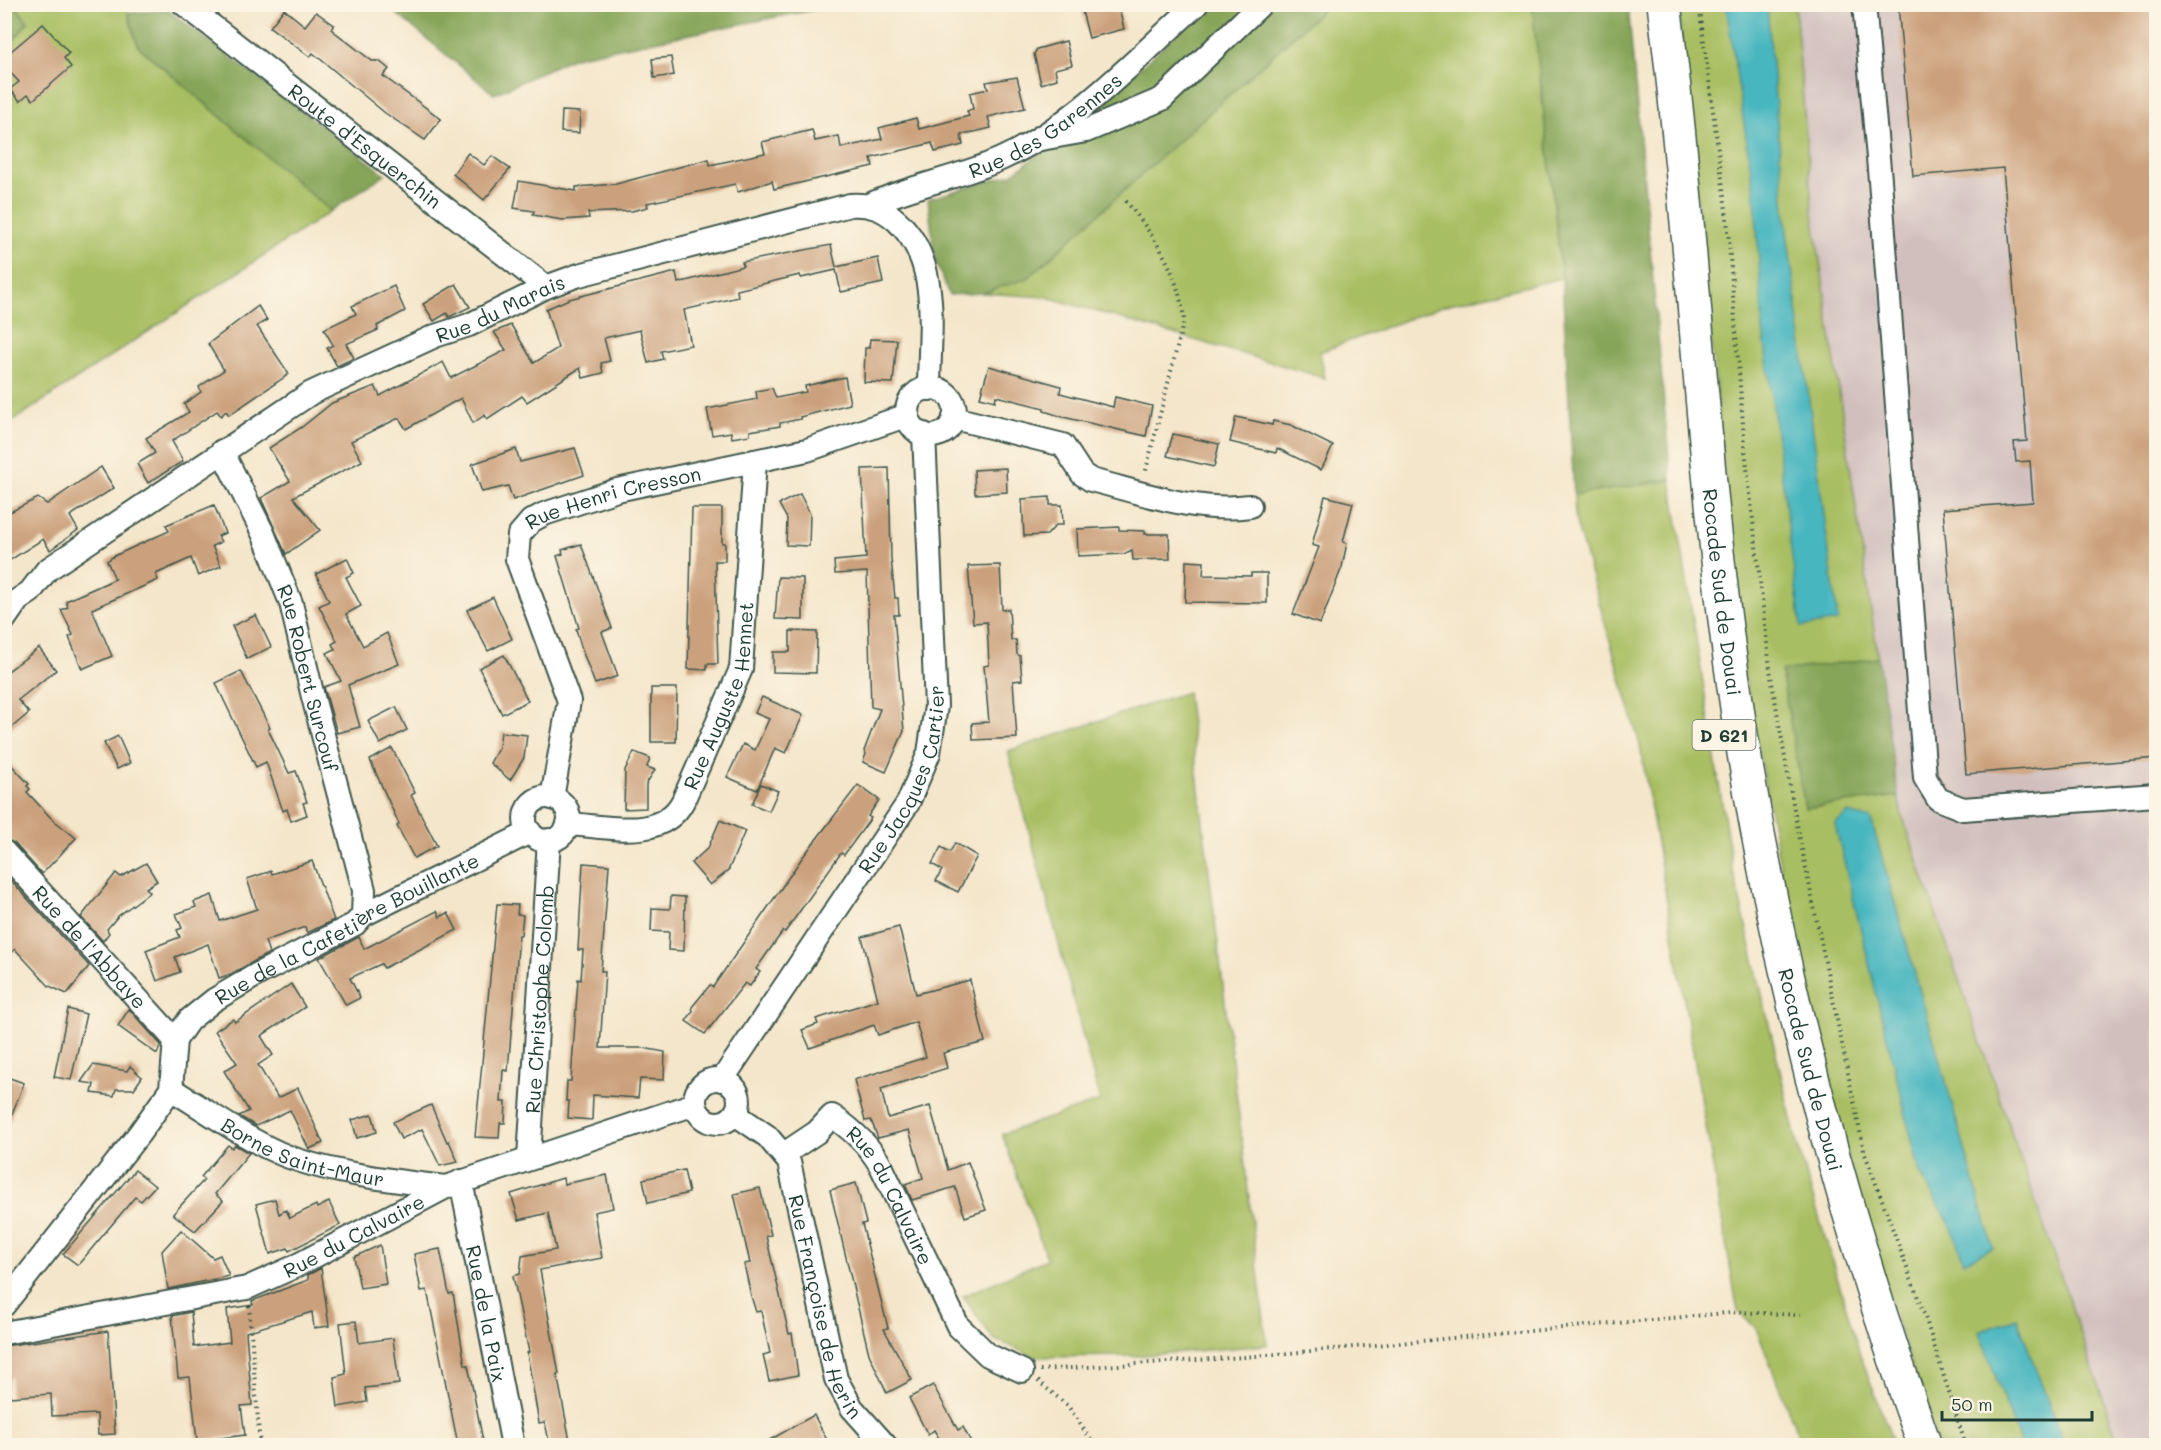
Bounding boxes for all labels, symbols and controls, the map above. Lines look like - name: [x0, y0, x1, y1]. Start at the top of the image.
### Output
- street label: Rue des Garennes: [965, 67, 1127, 183]
- street label: Route d'Esquerchin: [283, 78, 447, 214]
- street label: Rue du Marais: [432, 268, 568, 348]
- street label: Rue Henri Cresson: [520, 460, 703, 535]
- street label: Rocade Sud de Douai: [1698, 487, 1748, 697]
- street label: Rue Robert Surcouf: [272, 580, 345, 776]
- street label: Rue Auguste Hennet: [677, 601, 758, 793]
- street label: Rue Jacques Cartier: [852, 685, 949, 878]
- road number: D 621: [1692, 720, 1756, 750]
- street label: Rue de la Cafetière Bouillante: [210, 847, 483, 1010]
- street label: Rue de l'Abbaye: [27, 879, 153, 1014]
- street label: Rue Christophe Colomb: [519, 884, 559, 1114]
- street label: Rocade Sud de Douai: [1773, 965, 1850, 1174]
- street label: Borne Saint-Maur: [217, 1111, 386, 1192]
- street label: Rue du Calvaire: [841, 1120, 939, 1269]
- street label: Rue du Calvaire: [279, 1188, 429, 1283]
- street label: Rue Françoise de Herin: [783, 1192, 868, 1424]
- street label: Rue de la Paix: [461, 1243, 513, 1384]
- scale bar: [1942, 1384, 2092, 1422]
- text: 50 m: [1951, 1392, 1993, 1416]

